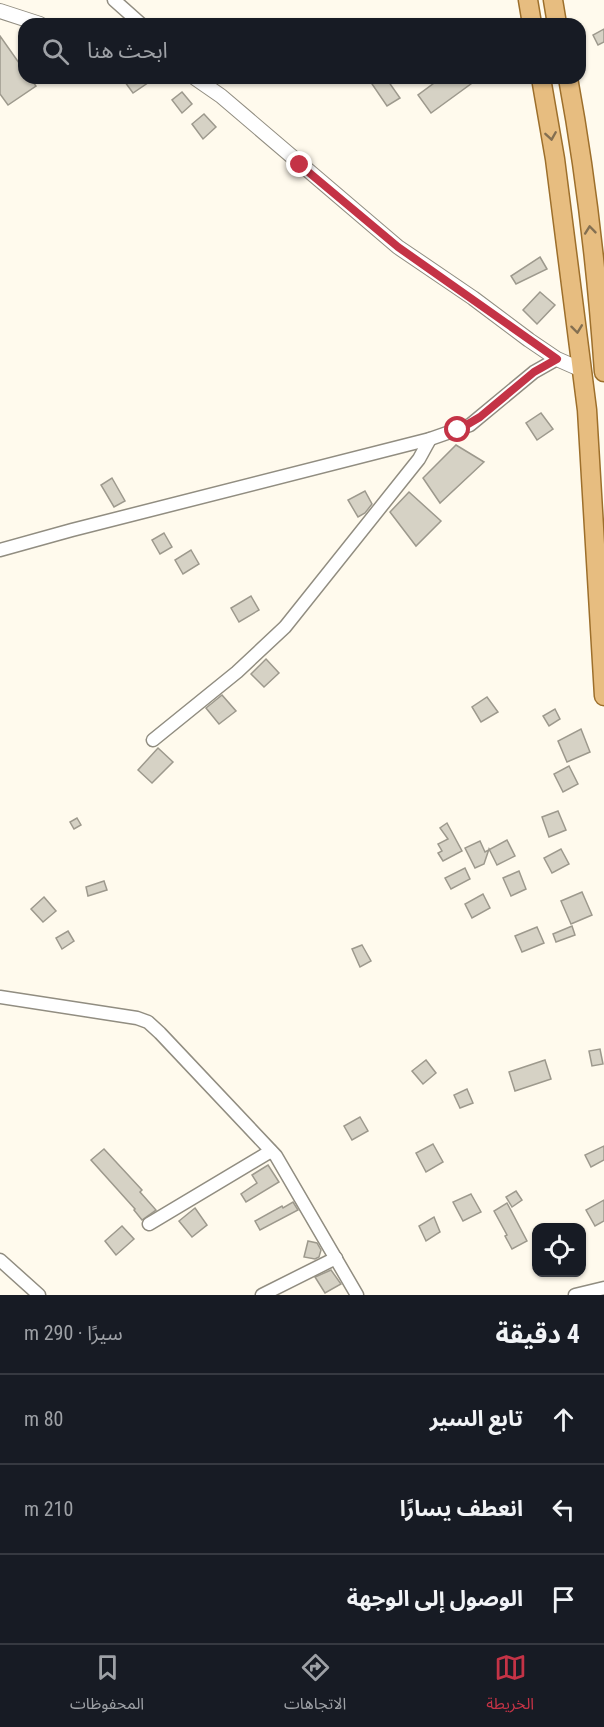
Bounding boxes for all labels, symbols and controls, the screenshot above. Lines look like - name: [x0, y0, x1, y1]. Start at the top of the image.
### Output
- search box: [18, 18, 586, 84]
- icon: search: [39, 35, 72, 68]
- text: ابحث هنا: [87, 38, 168, 63]
- one-way arrow: [544, 130, 557, 140]
- route end: [286, 151, 312, 177]
- one-way arrow: [585, 225, 597, 235]
- one-way arrow: [570, 324, 583, 334]
- route start: [444, 416, 470, 442]
- map controls: [532, 1223, 586, 1277]
- button: locate: [532, 1223, 586, 1277]
- text: 4 دقيقة: [495, 1319, 580, 1349]
- text: سيرًا · 290 m: [24, 1321, 123, 1345]
- icon: ahead: [547, 1403, 580, 1436]
- text: تابع السير: [430, 1406, 523, 1431]
- text: 80 m: [24, 1407, 63, 1431]
- icon: left: [547, 1493, 580, 1526]
- text: انعطف يسارًا: [400, 1496, 523, 1521]
- text: 210 m: [24, 1497, 73, 1521]
- icon: arrive: [547, 1583, 580, 1616]
- text: الوصول إلى الوجهة: [347, 1586, 523, 1611]
- tab: المحفوظات: [70, 1651, 144, 1721]
- tab: الاتجاهات: [284, 1651, 346, 1721]
- tab: الخريطة: [486, 1651, 534, 1721]

